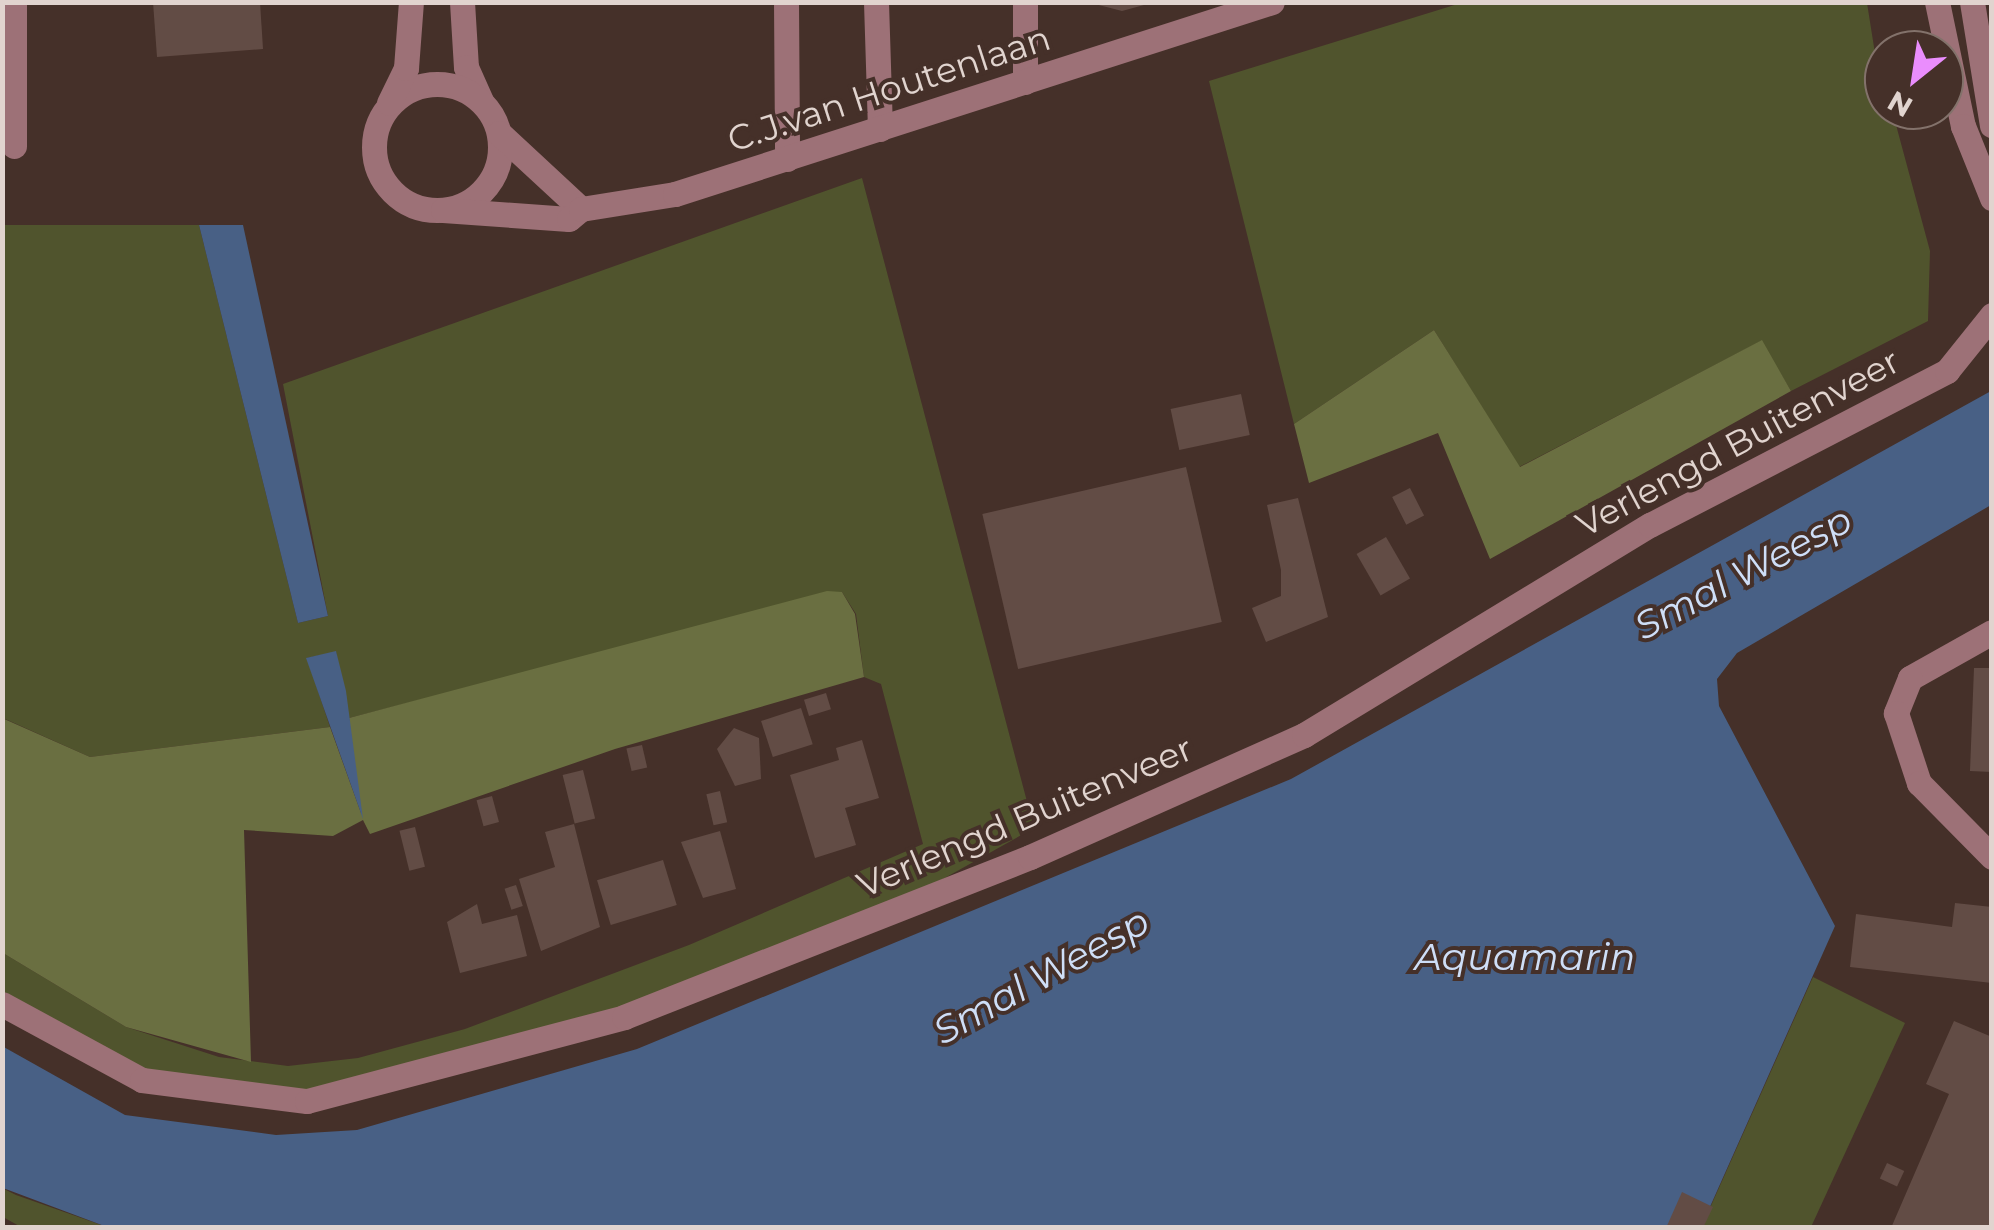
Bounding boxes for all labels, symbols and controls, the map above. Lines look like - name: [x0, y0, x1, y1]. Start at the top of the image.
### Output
- street label: C.J.van Houtenlaan: [722, 17, 1056, 161]
- north arrow: [1864, 30, 1964, 130]
- text: N: [1882, 84, 1918, 125]
- street label: Verlengd Buitenveer: [1569, 340, 1907, 546]
- water label: Smal Weesp: [1627, 497, 1859, 649]
- street label: Verlengd Buitenveer: [851, 727, 1199, 907]
- water label: Smal Weesp: [925, 898, 1157, 1054]
- water label: Aquamarin: [1414, 934, 1636, 980]

